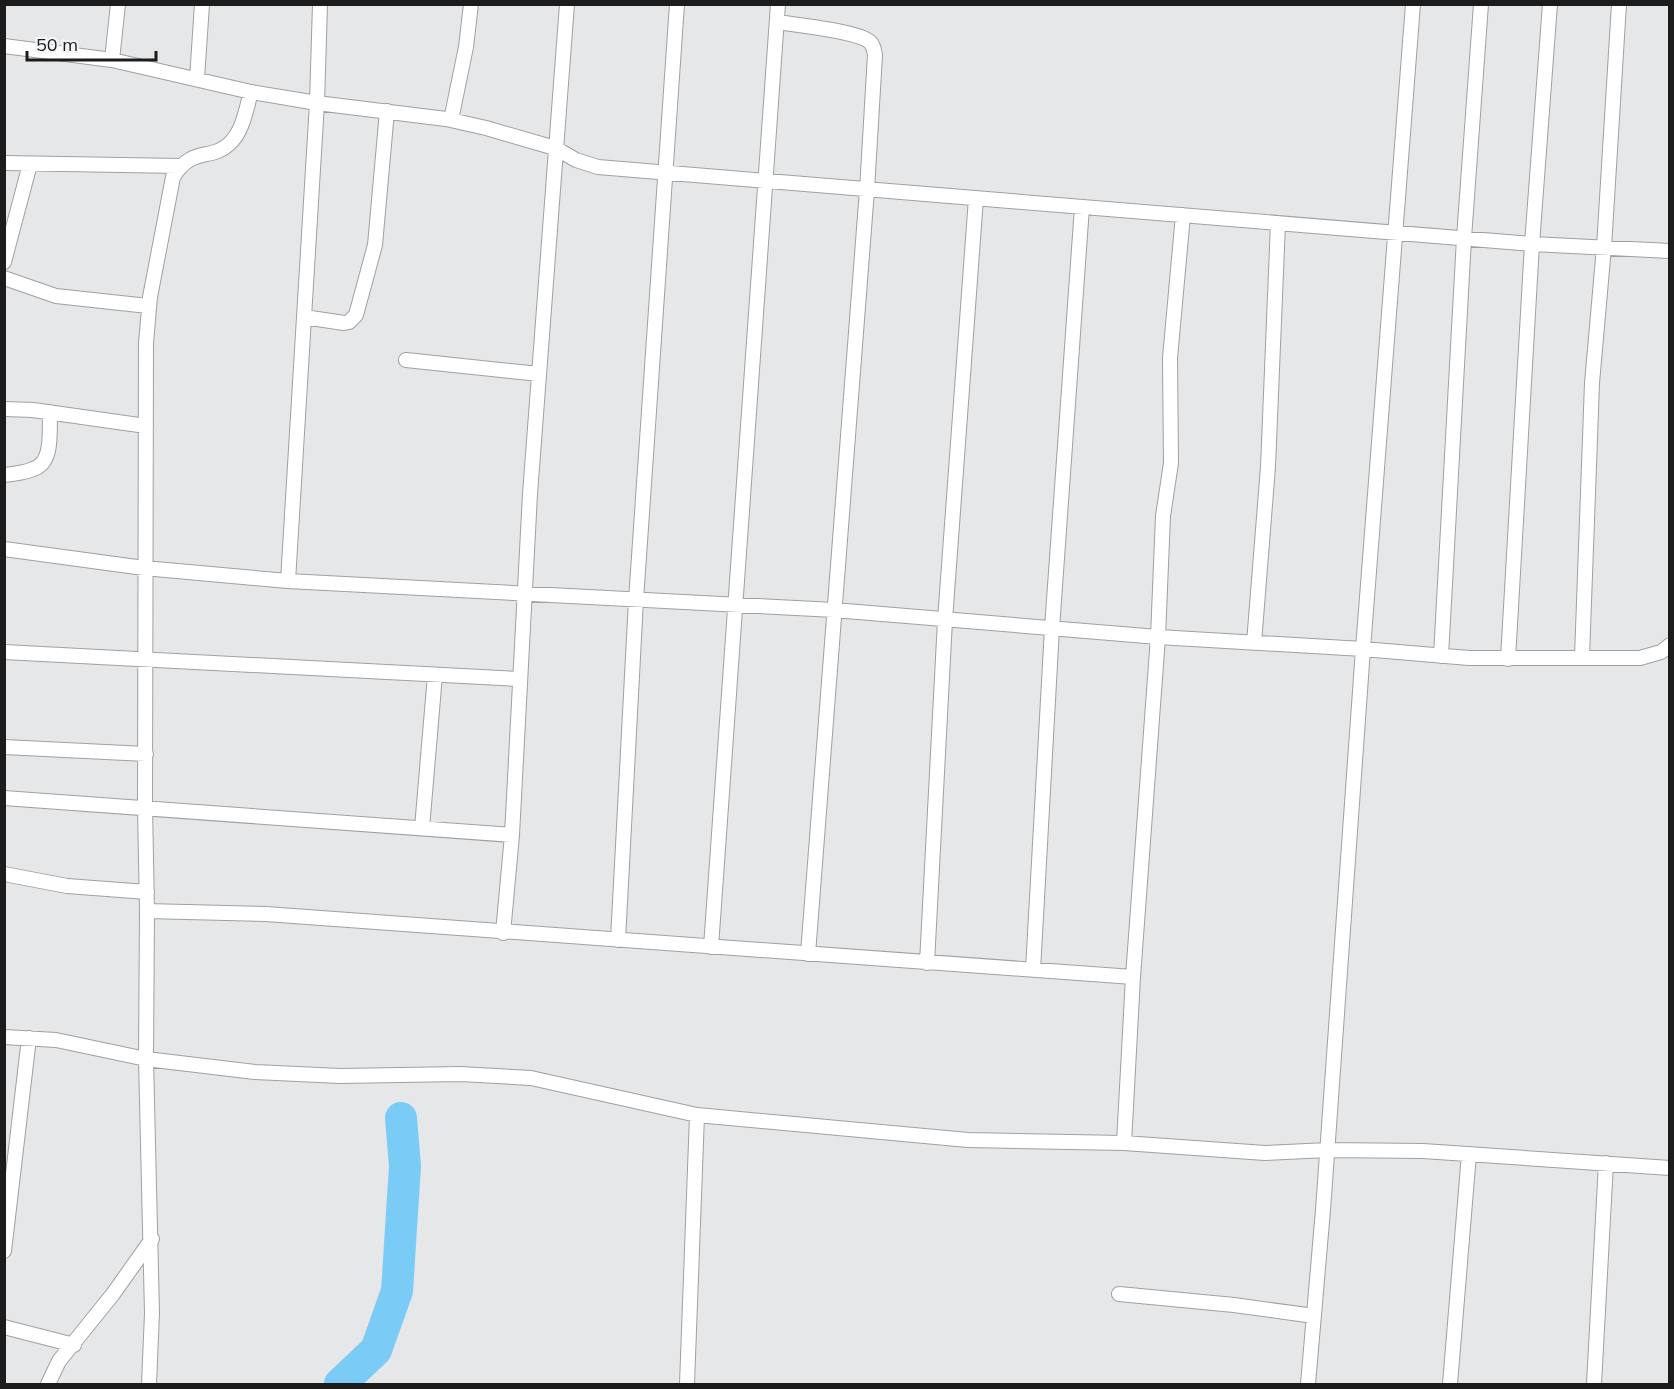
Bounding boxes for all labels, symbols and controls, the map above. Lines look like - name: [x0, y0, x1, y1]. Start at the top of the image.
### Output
- scale bar: [27, 24, 156, 62]
- text: 50 m: [36, 33, 78, 56]

